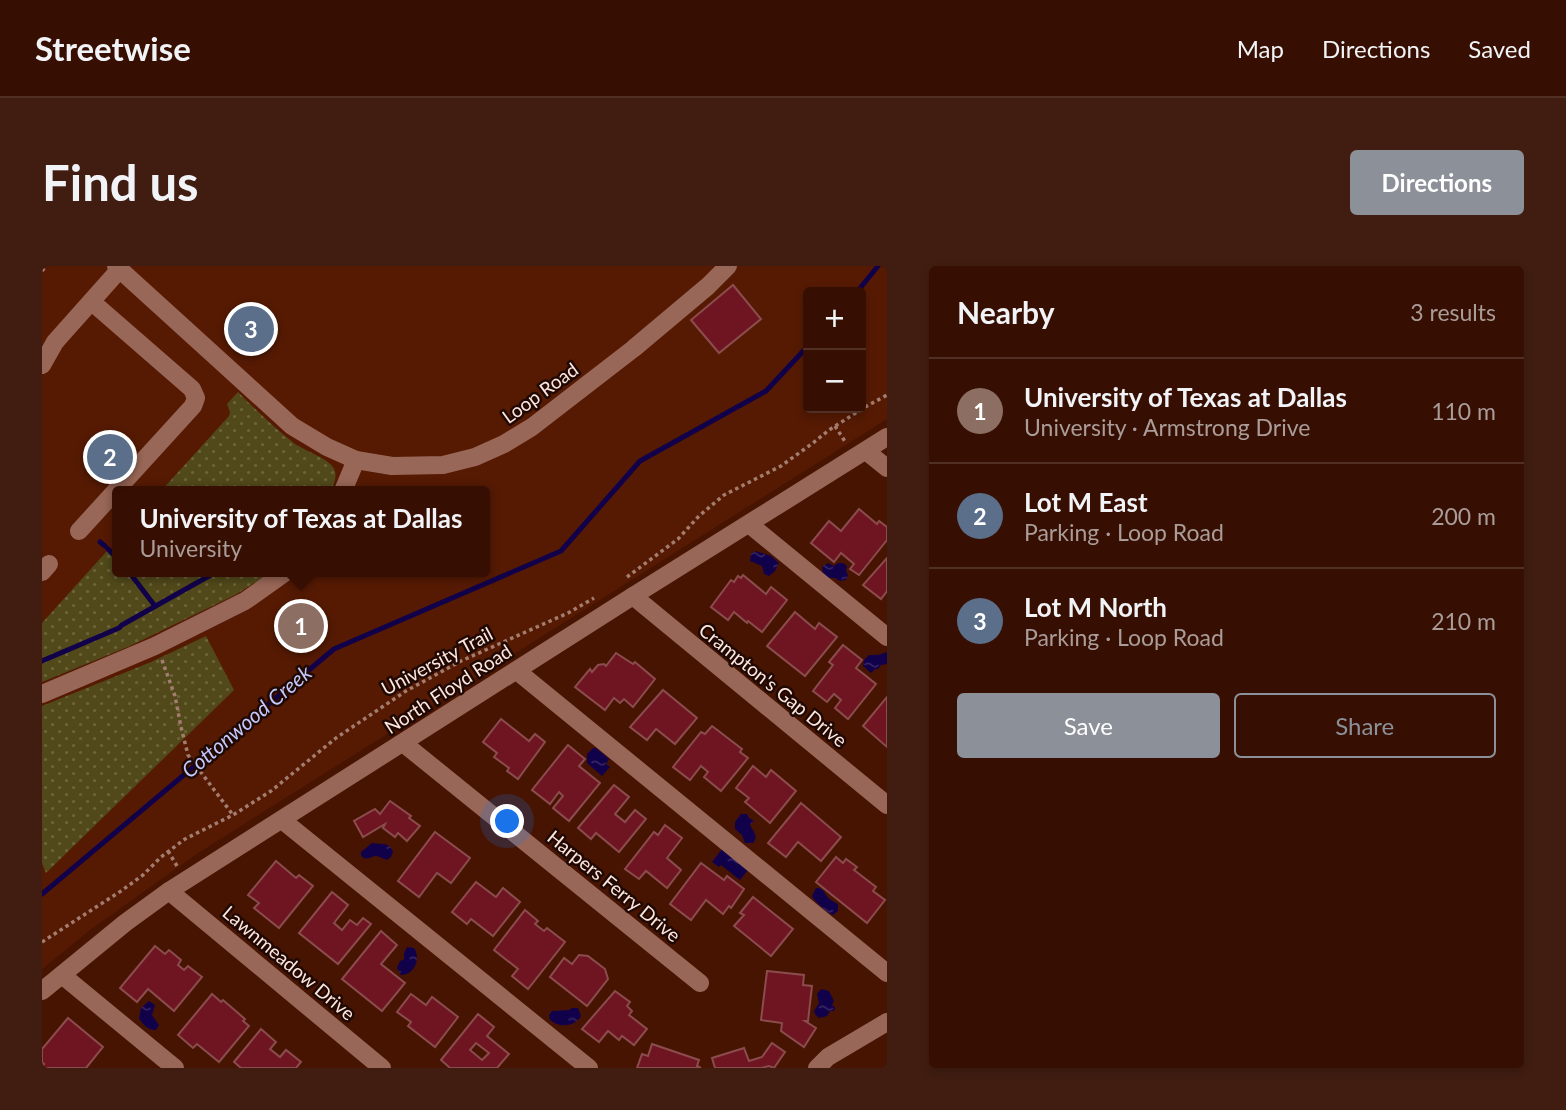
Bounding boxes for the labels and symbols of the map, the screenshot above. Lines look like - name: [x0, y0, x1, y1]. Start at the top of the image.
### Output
- pin: 3: [228, 303, 274, 355]
- street label: Loop Road: [497, 357, 582, 428]
- pin: 2: [87, 431, 133, 483]
- pin: 1: [278, 600, 324, 652]
- street label: Crampton's Gap Drive: [695, 618, 852, 751]
- street label: University Trail: [377, 622, 496, 700]
- street label: North Floyd Road: [380, 639, 516, 738]
- water label: Cottonwood Creek: [176, 659, 317, 782]
- your location: [490, 804, 524, 838]
- street label: Harpers Ferry Drive: [543, 825, 685, 946]
- street label: Lawnmeadow Drive: [218, 901, 360, 1025]

